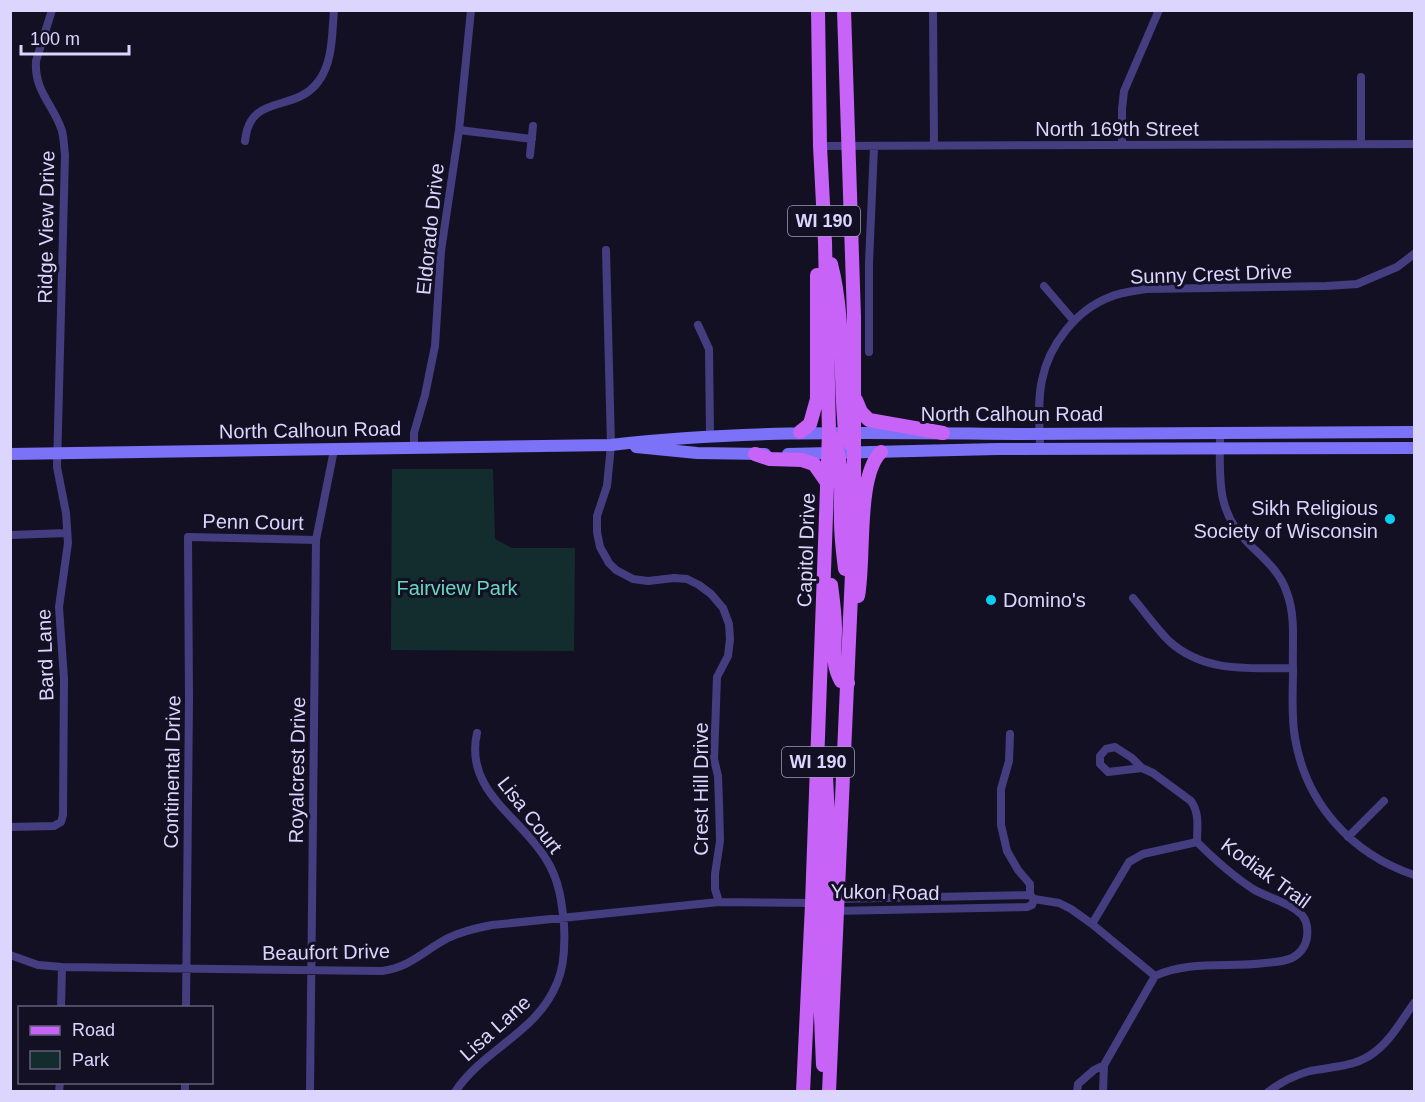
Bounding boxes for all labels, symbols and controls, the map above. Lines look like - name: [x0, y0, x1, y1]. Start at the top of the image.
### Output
- scale bar: [21, 18, 129, 56]
- text: 100 m: [30, 29, 80, 49]
- street label: North 169th Street: [1035, 118, 1199, 140]
- street label: Ridge View Drive: [34, 150, 58, 304]
- street label: Eldorado Drive: [412, 162, 448, 296]
- road number: WI 190: [788, 206, 860, 236]
- street label: Sunny Crest Drive: [1130, 260, 1292, 288]
- street label: North Calhoun Road: [921, 403, 1103, 425]
- street label: North Calhoun Road: [219, 417, 401, 443]
- street label: Capitol Drive: [793, 492, 819, 608]
- place label: Sikh Religious Society of Wisconsin: [1193, 497, 1378, 542]
- street label: Penn Court: [202, 510, 304, 534]
- marker: Sikh Religious Society of Wisconsin: [1383, 512, 1397, 526]
- park label: Fairview Park: [396, 577, 519, 599]
- place label: Domino's: [1003, 589, 1086, 611]
- marker: Domino's: [984, 593, 998, 607]
- street label: Bard Lane: [32, 608, 58, 702]
- street label: Continental Drive: [160, 695, 184, 849]
- street label: Royalcrest Drive: [285, 696, 309, 844]
- street label: Crest Hill Drive: [690, 722, 712, 856]
- road number: WI 190: [782, 747, 854, 777]
- street label: Lisa Court: [493, 772, 567, 858]
- street label: Kodiak Trail: [1217, 833, 1315, 913]
- street label: Yukon Road: [830, 880, 940, 904]
- street label: Beaufort Drive: [262, 940, 390, 964]
- street label: Lisa Lane: [455, 991, 535, 1065]
- legend: [18, 1006, 213, 1084]
- text: Road: [72, 1020, 115, 1040]
- text: Park: [72, 1050, 110, 1070]

